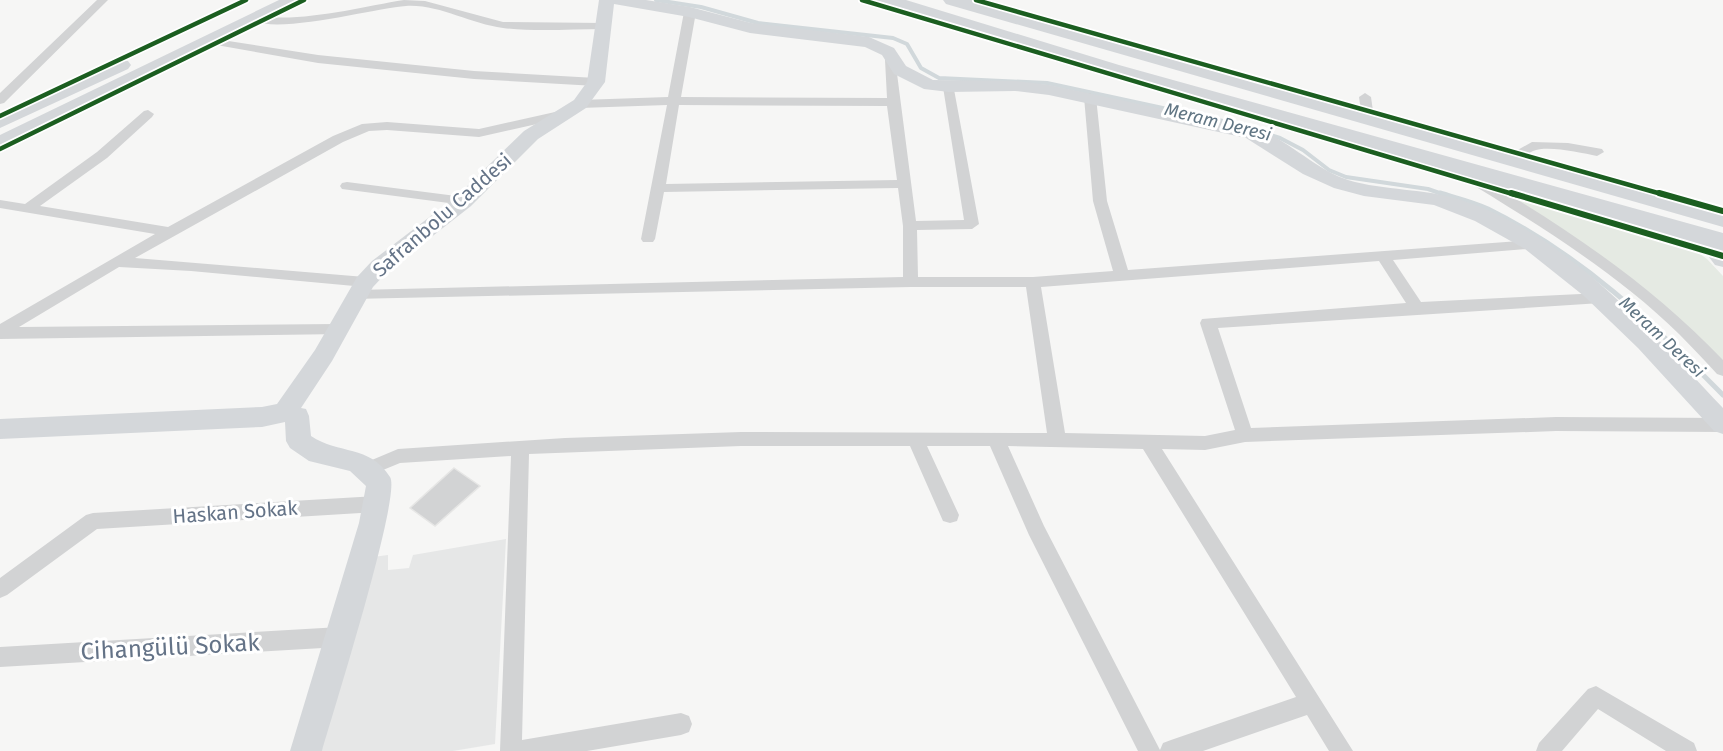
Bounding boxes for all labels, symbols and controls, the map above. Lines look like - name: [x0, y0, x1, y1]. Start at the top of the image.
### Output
- water label: Meram Deresi: [1162, 98, 1274, 146]
- street label: Safranbolu Caddesi: [368, 148, 516, 282]
- water label: Meram Deresi: [1614, 292, 1710, 382]
- street label: Haskan Sokak: [172, 496, 299, 528]
- street label: Cihangülü Sokak: [80, 628, 261, 666]

